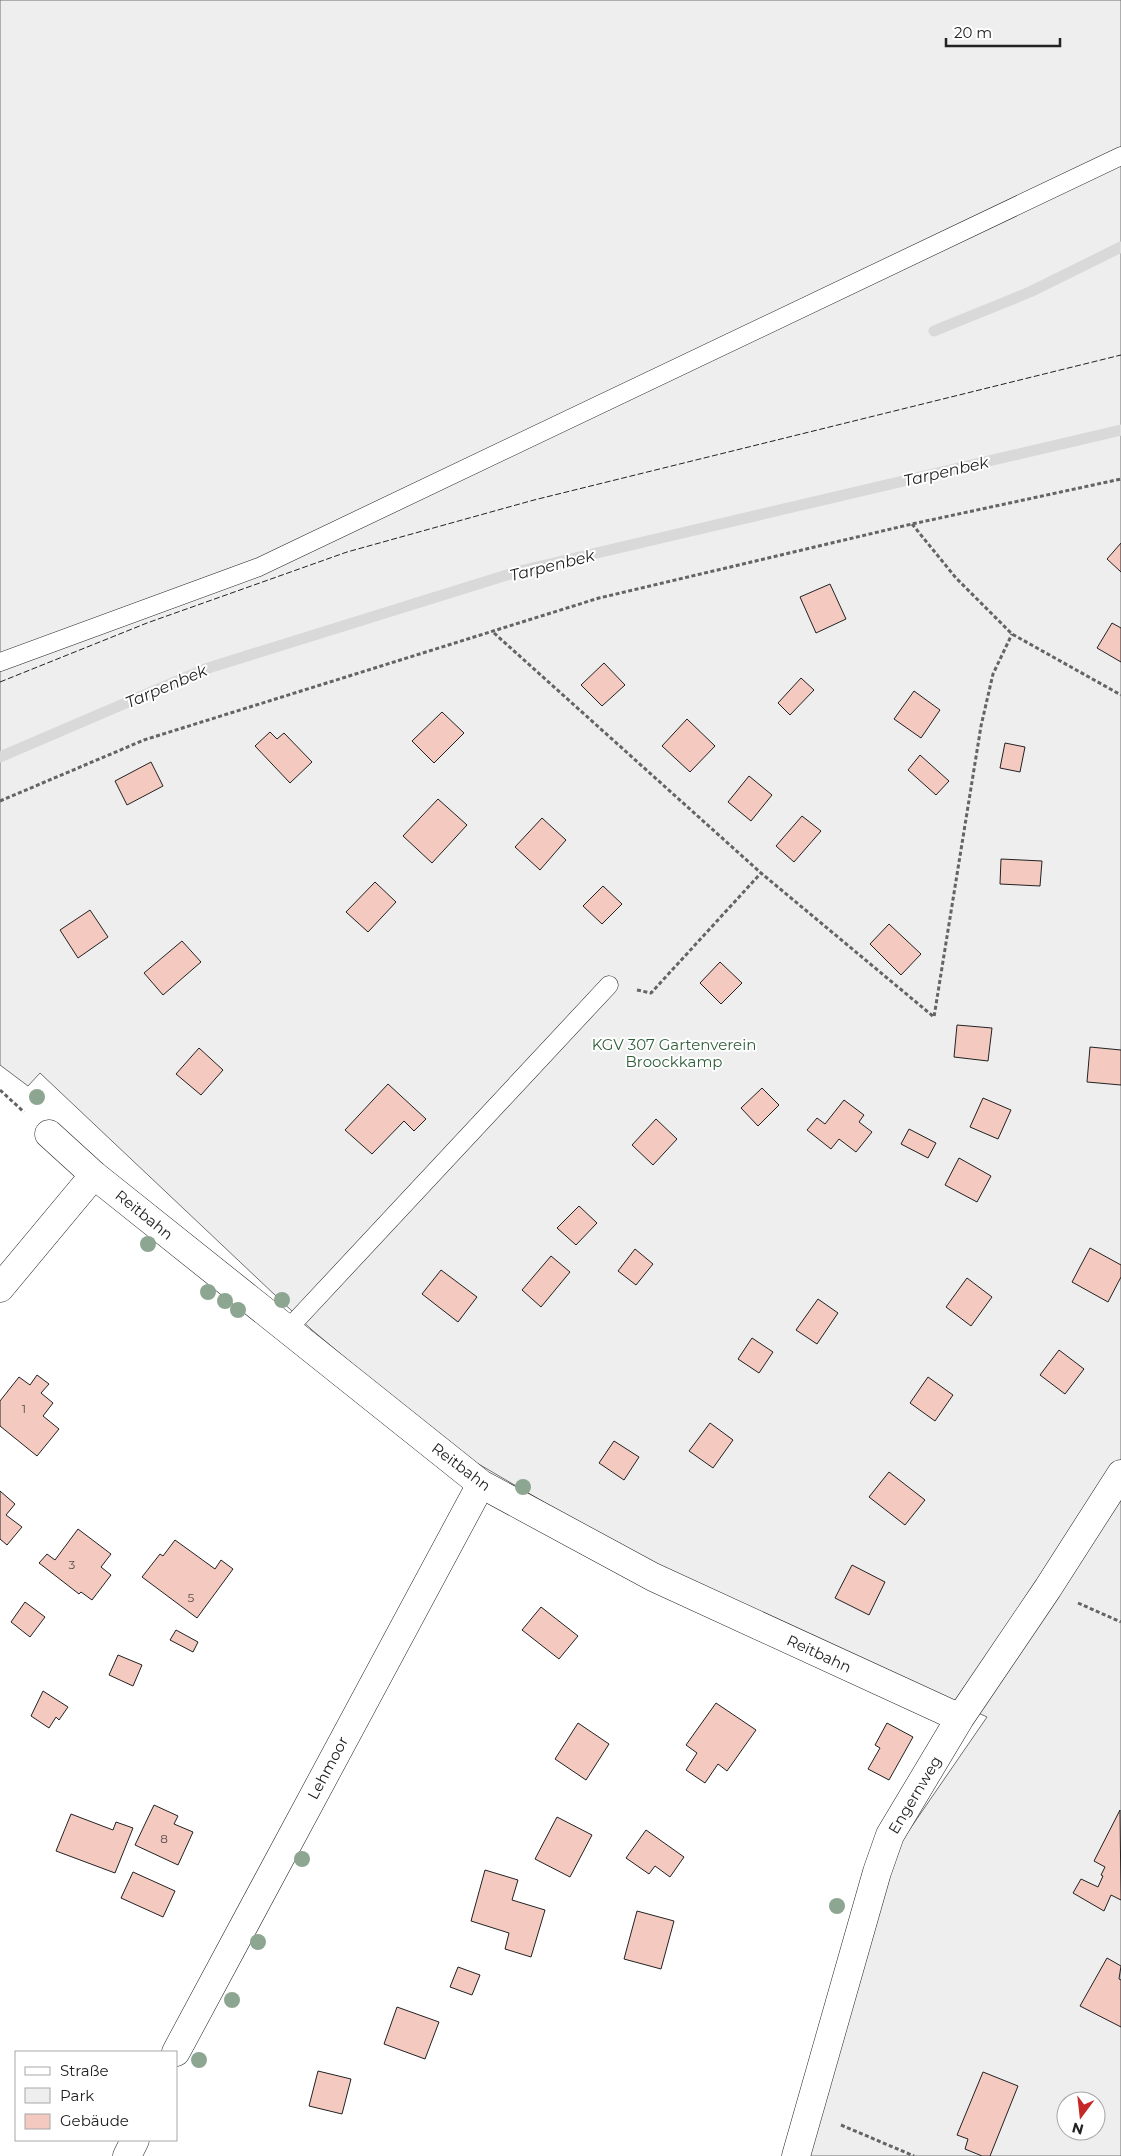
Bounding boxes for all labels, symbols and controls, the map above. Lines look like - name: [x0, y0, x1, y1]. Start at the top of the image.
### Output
- scale bar: [946, 15, 1060, 47]
- text: 20 m: [954, 23, 992, 42]
- water label: Tarpenbek: [902, 452, 992, 491]
- water label: Tarpenbek: [508, 545, 598, 585]
- water label: Tarpenbek: [123, 660, 211, 712]
- park label: KGV 307 Gartenverein Broockkamp: [592, 1035, 756, 1071]
- street label: Reitbahn: [111, 1185, 177, 1244]
- house number: 1: [22, 1401, 26, 1416]
- street label: Reitbahn: [428, 1438, 495, 1495]
- house number: 3: [69, 1557, 76, 1572]
- house number: 5: [188, 1590, 195, 1605]
- street label: Reitbahn: [784, 1630, 855, 1677]
- street label: Lehmoor: [303, 1733, 352, 1803]
- street label: Engernweg: [884, 1752, 945, 1837]
- house number: 8: [160, 1831, 168, 1846]
- legend: [15, 2051, 178, 2141]
- text: Straße: [60, 2061, 109, 2080]
- text: Park: [60, 2086, 94, 2105]
- north arrow: [1056, 2091, 1106, 2141]
- text: Gebäude: [60, 2111, 129, 2130]
- text: N: [1070, 2118, 1085, 2139]

